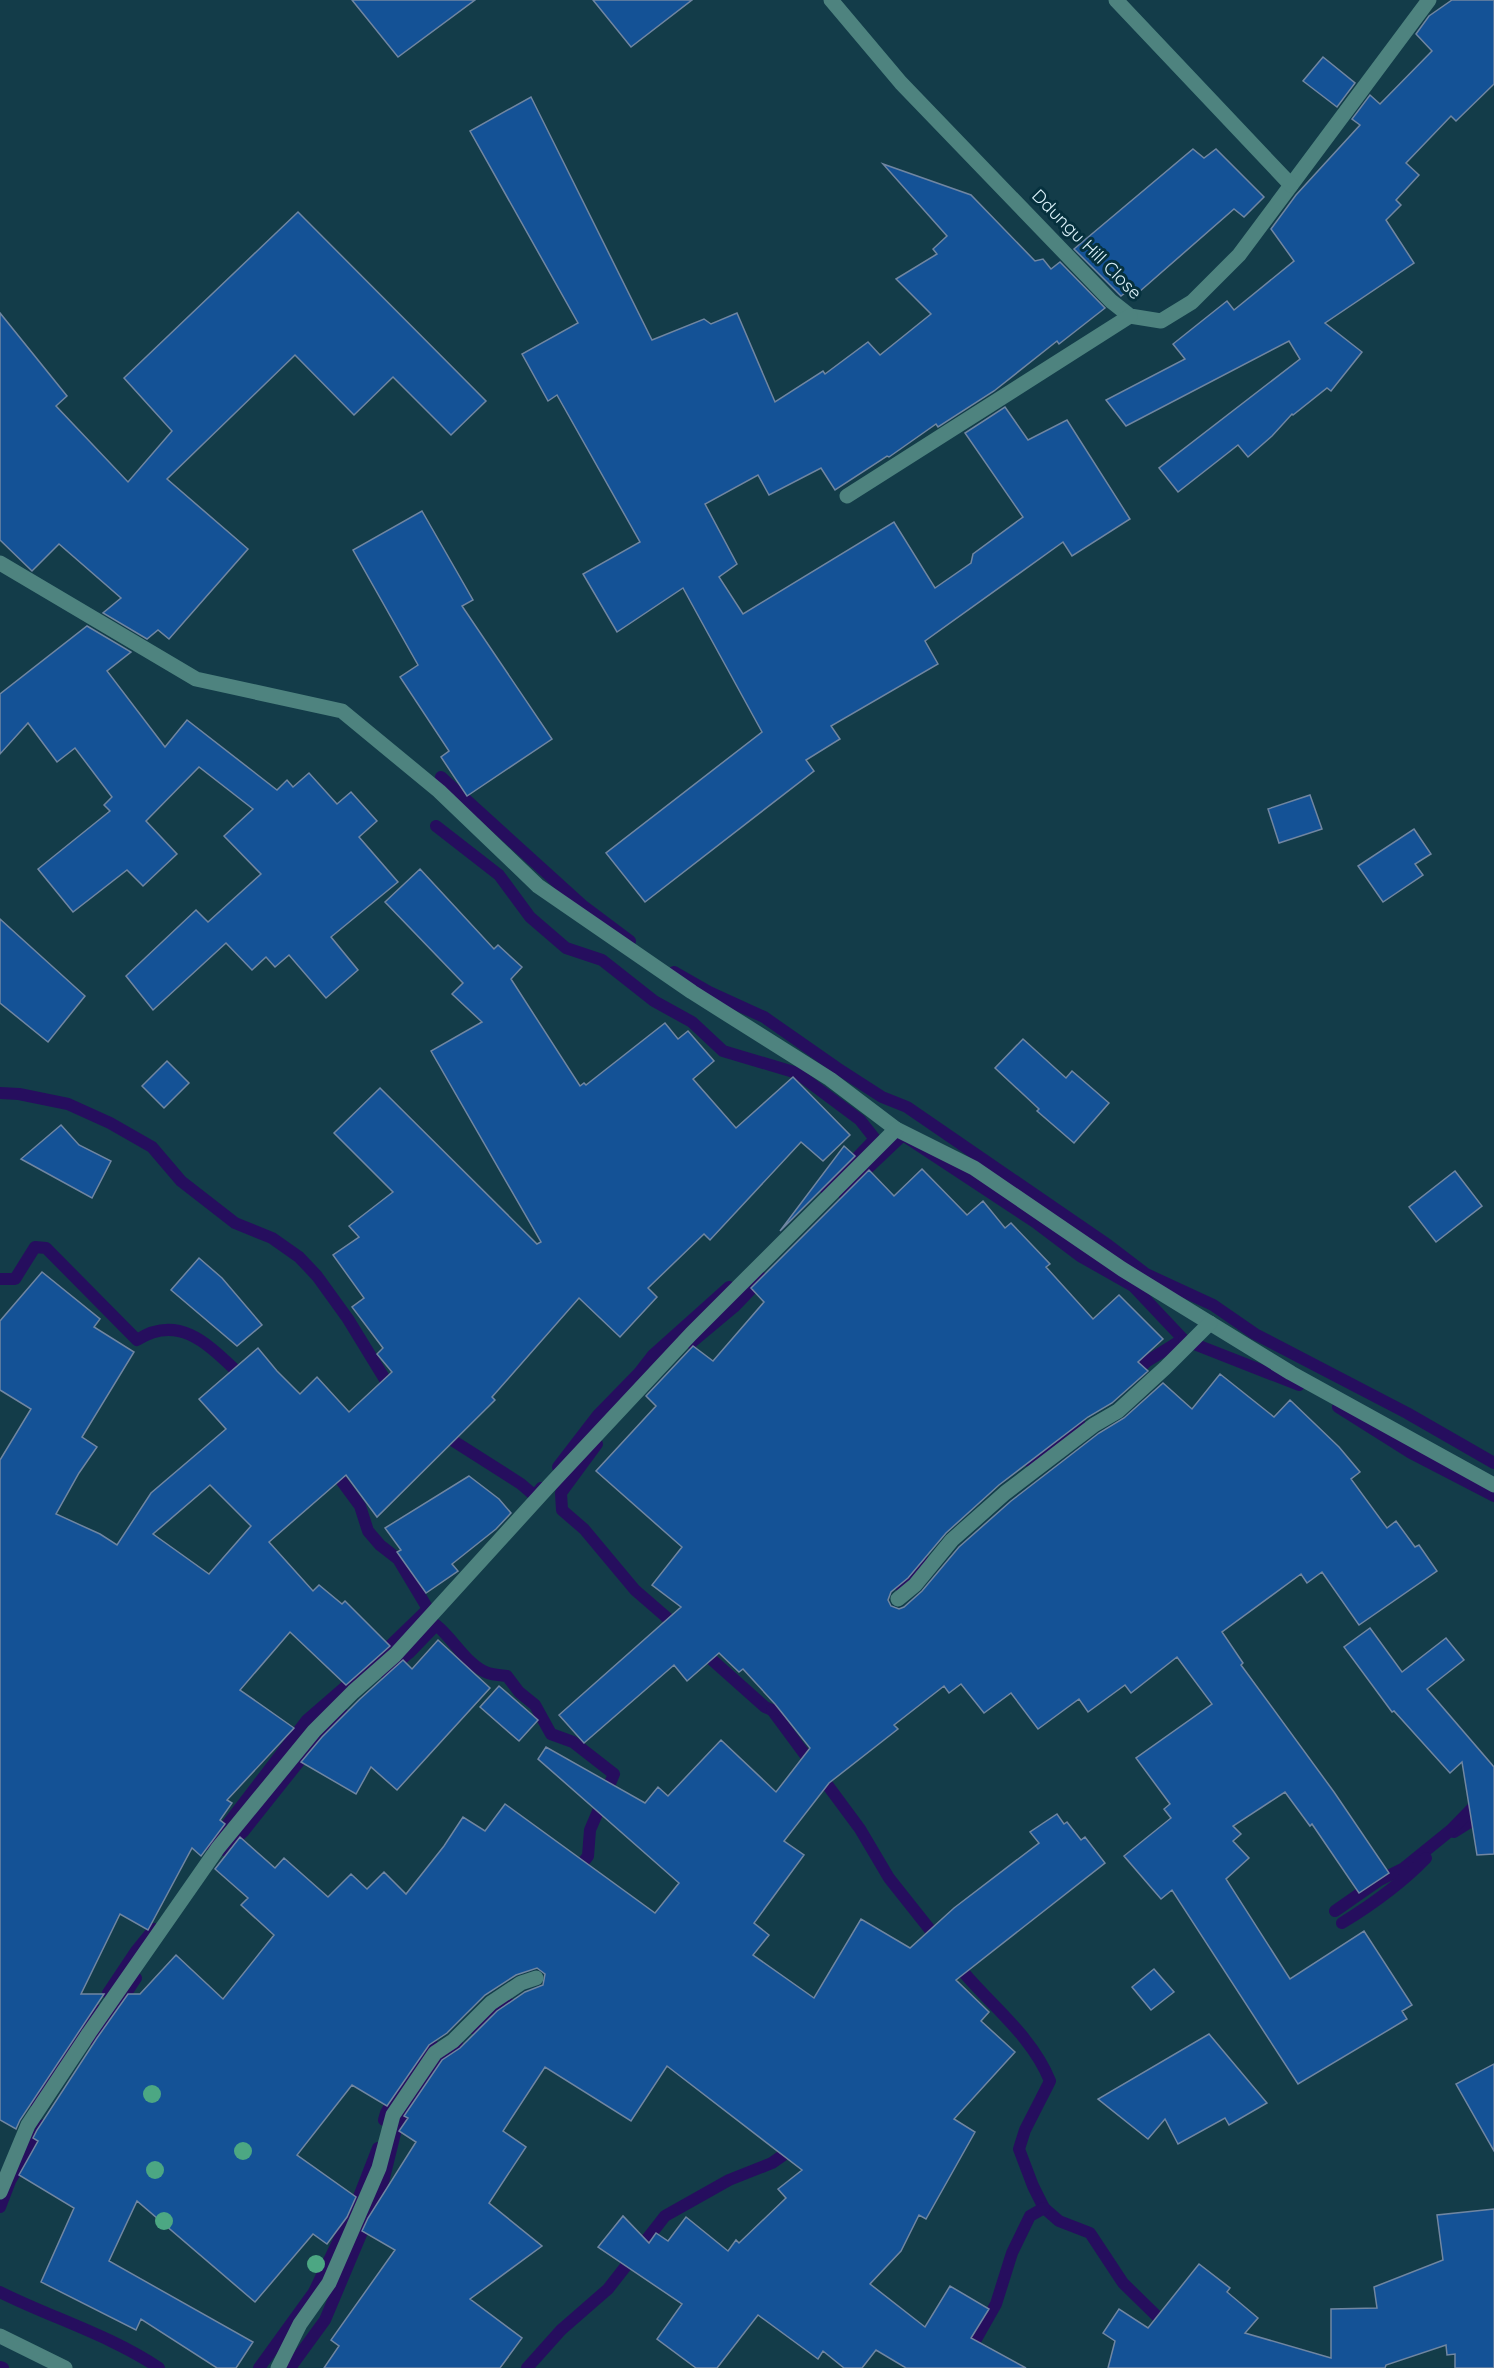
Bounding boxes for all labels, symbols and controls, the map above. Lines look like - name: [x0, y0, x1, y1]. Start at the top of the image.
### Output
- street label: Ddungu Hill Close: [1027, 184, 1147, 304]

